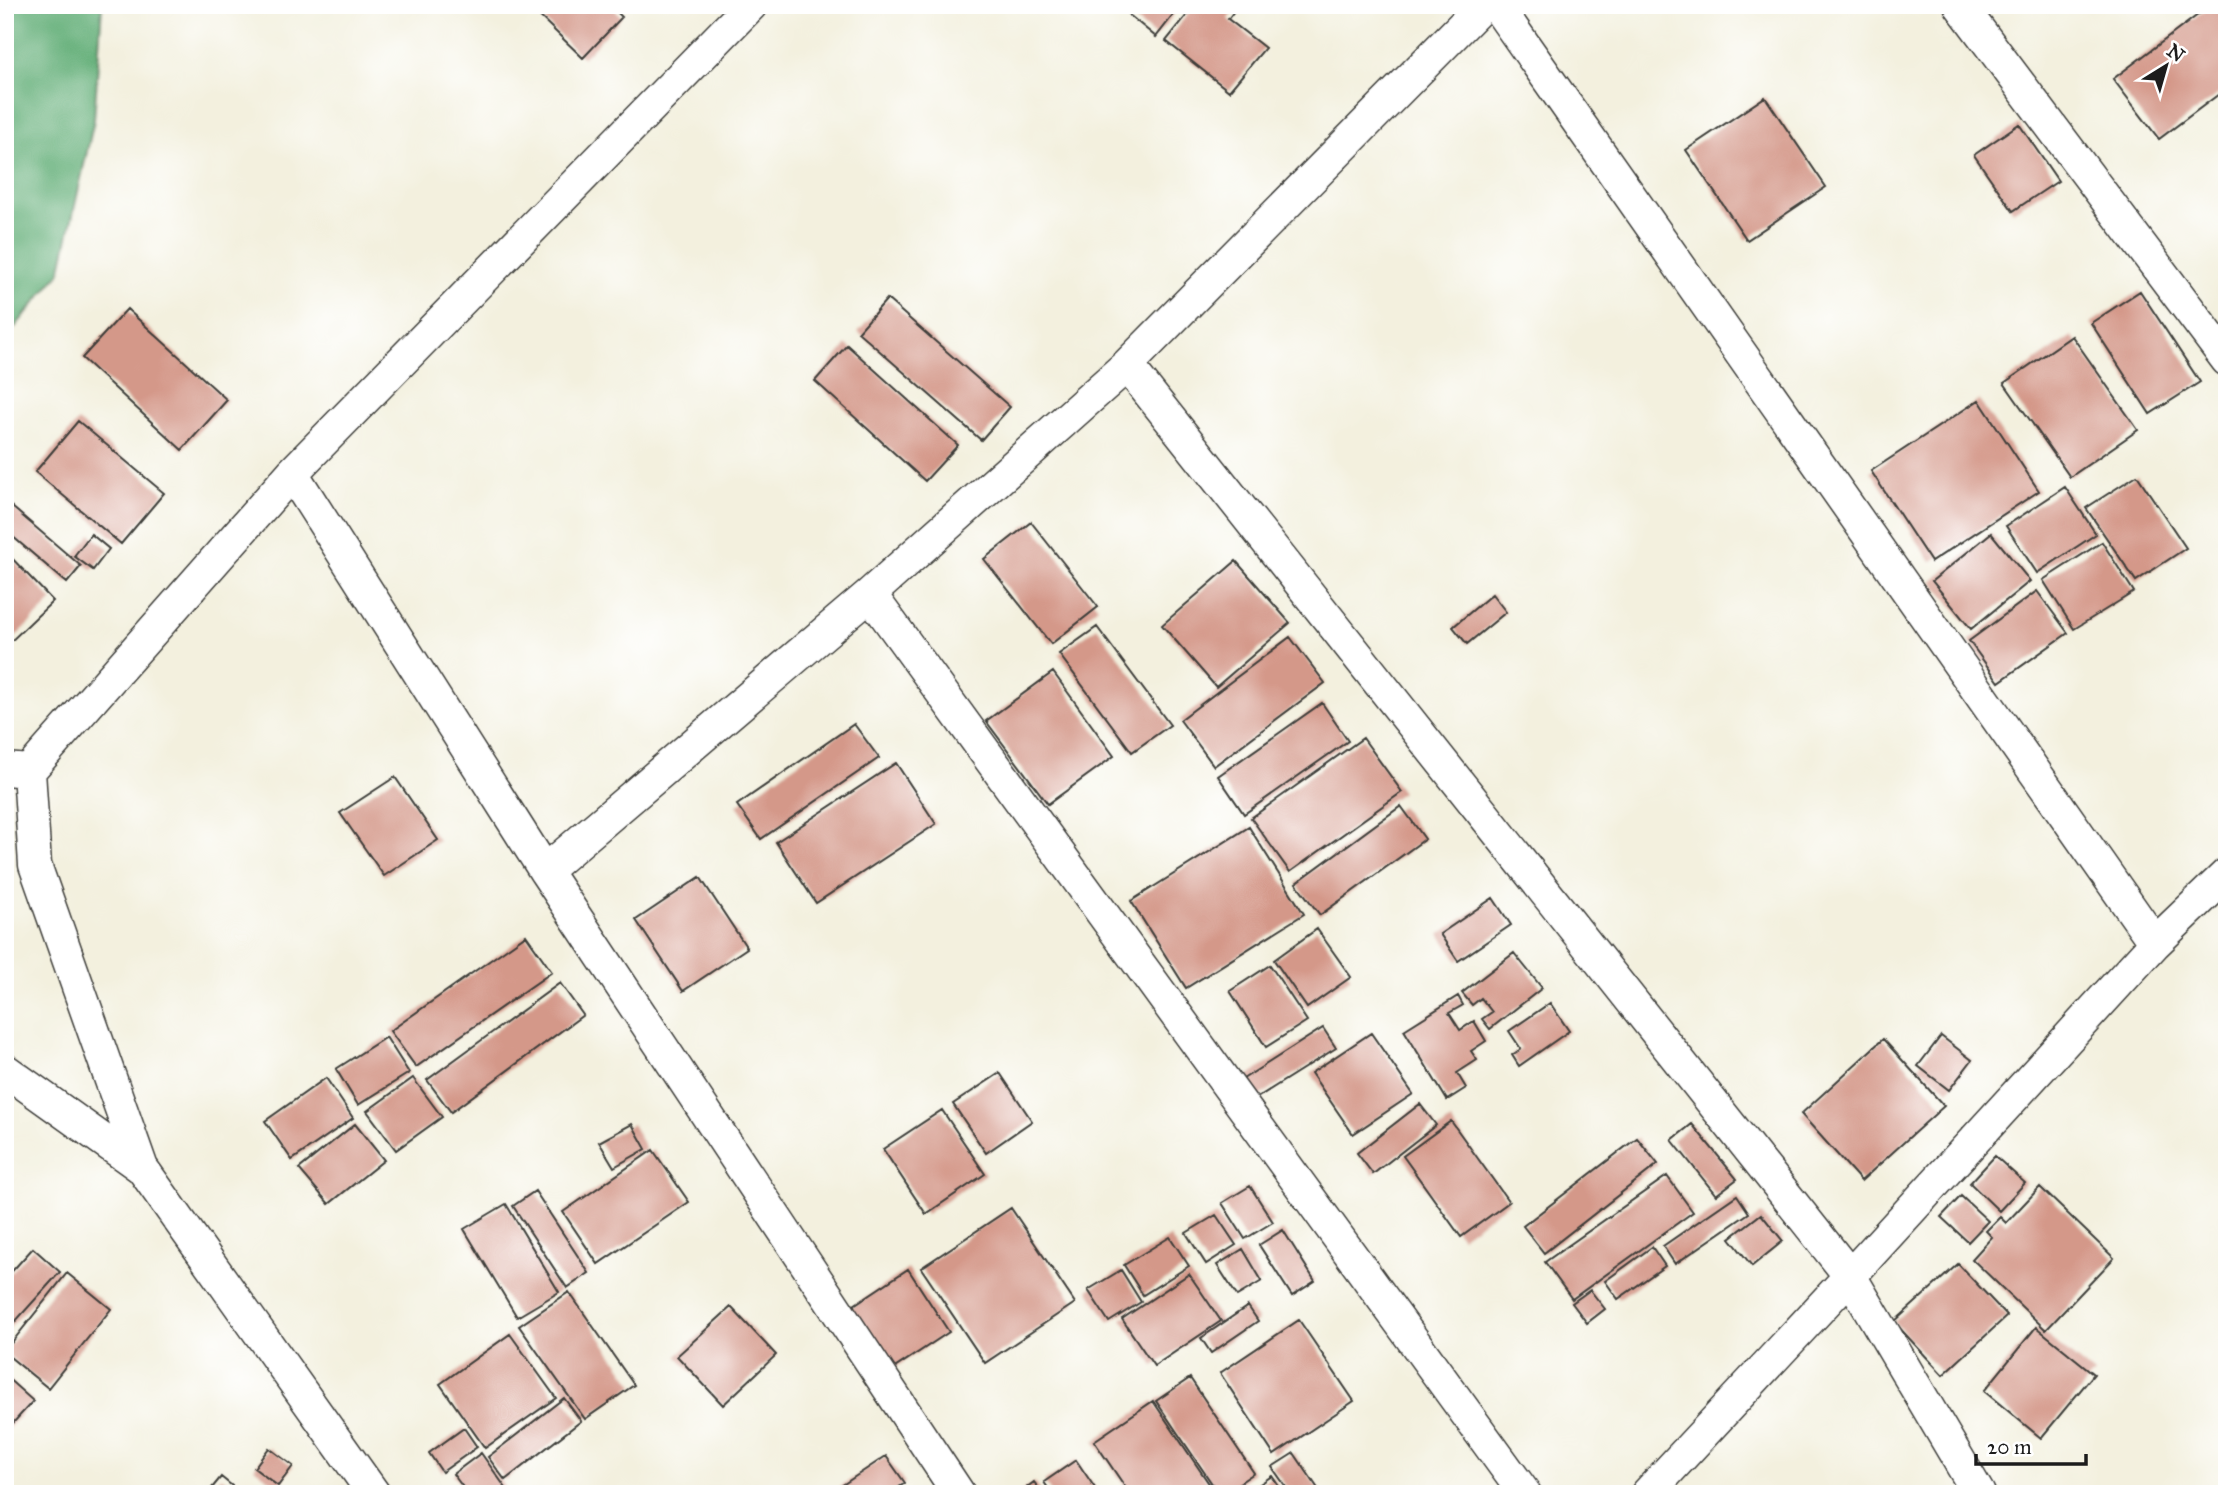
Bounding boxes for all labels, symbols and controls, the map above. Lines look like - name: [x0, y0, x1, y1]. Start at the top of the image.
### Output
- north arrow: [2130, 32, 2200, 102]
- text: N: [2163, 39, 2189, 67]
- scale bar: [1976, 1422, 2087, 1466]
- text: 20 m: [1987, 1434, 2032, 1460]

